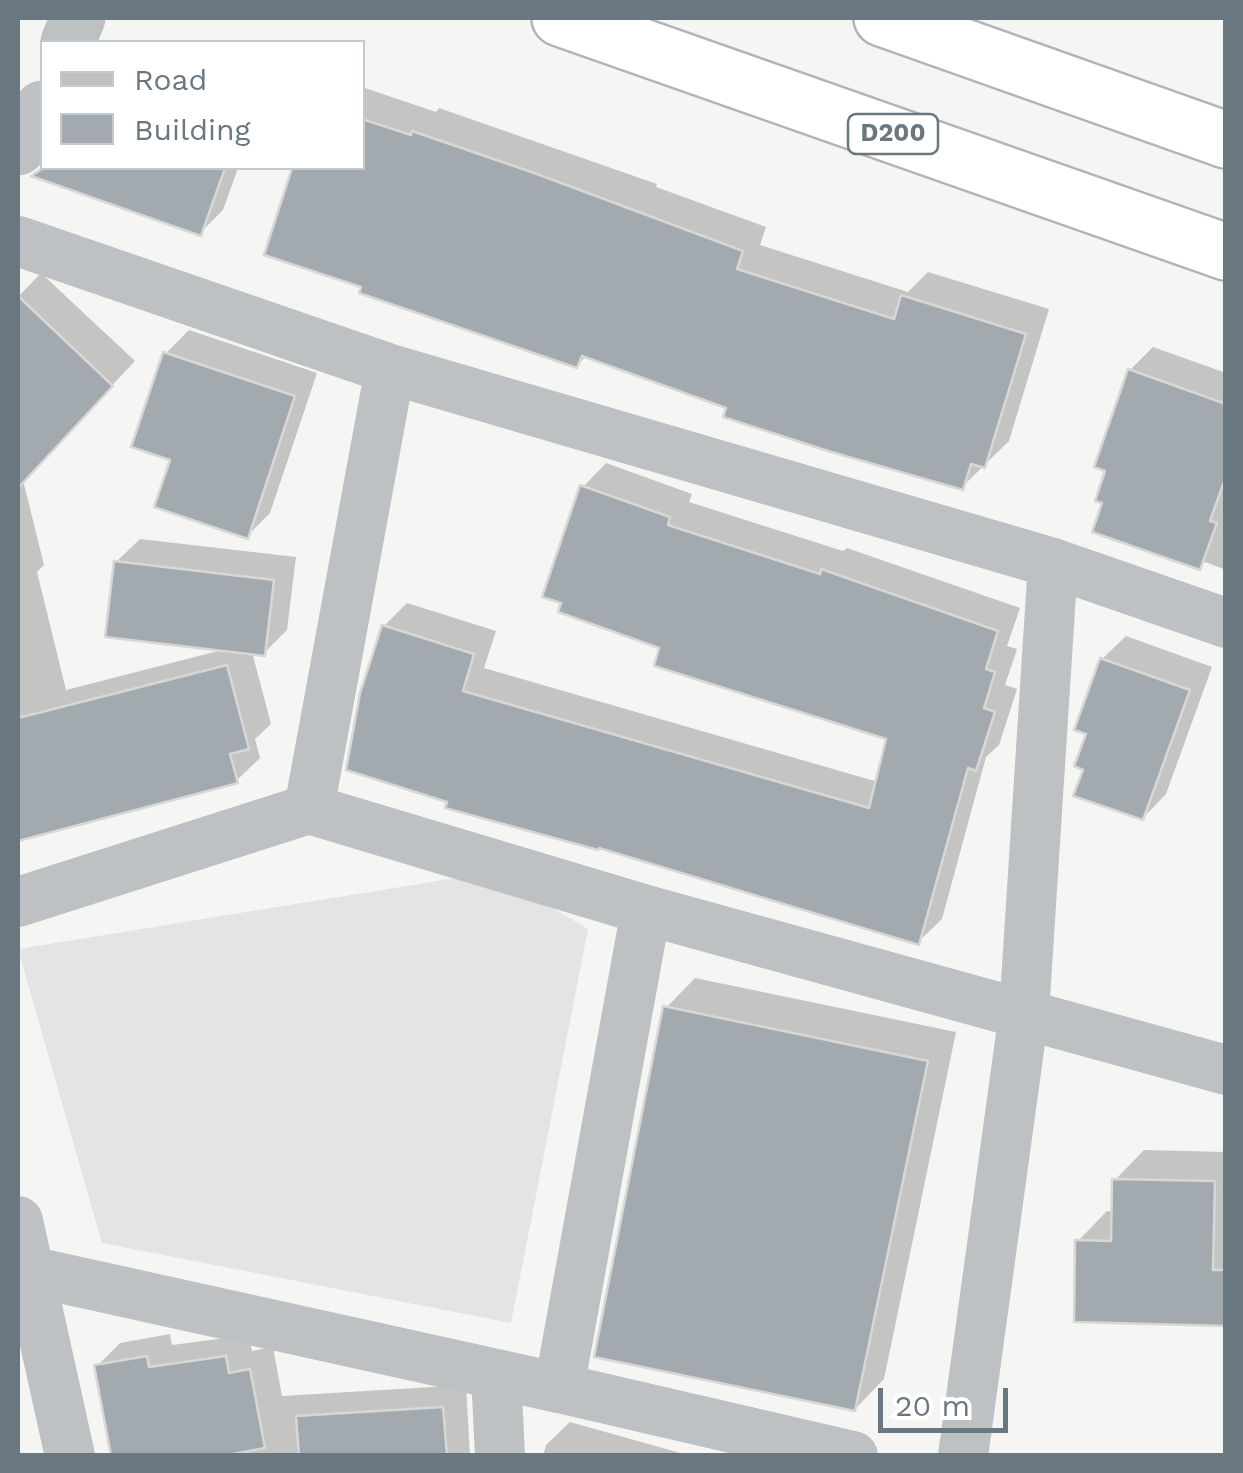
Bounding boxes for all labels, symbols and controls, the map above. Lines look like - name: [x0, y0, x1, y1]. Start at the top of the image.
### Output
- legend: [40, 40, 365, 170]
- text: Road: [134, 62, 207, 97]
- text: Building: [134, 112, 251, 147]
- road number: D200: [848, 114, 938, 154]
- scale bar: [883, 1368, 1013, 1430]
- text: 20 m: [895, 1388, 970, 1423]

